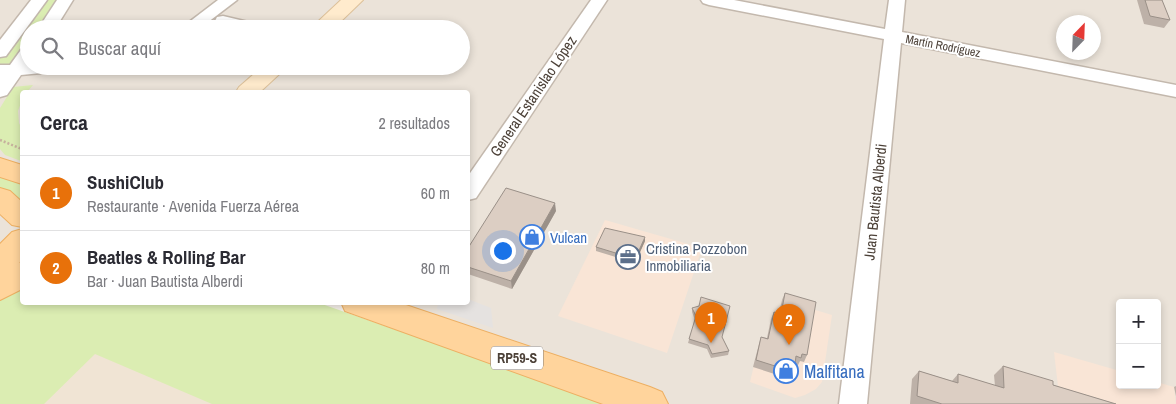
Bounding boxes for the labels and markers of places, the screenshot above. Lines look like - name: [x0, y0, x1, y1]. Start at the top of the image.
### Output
- shop icon: Vulcan: [519, 224, 545, 250]
- place label: Vulcan: [550, 227, 587, 248]
- place label: Cristina Pozzobon Inmobiliaria: [646, 238, 747, 276]
- office icon: Cristina Pozzobon Inmobiliaria: [615, 244, 641, 270]
- pin: 1: [695, 302, 727, 343]
- pin: 2: [773, 304, 805, 345]
- shop icon: Malfitana: [773, 358, 799, 384]
- place label: Malfitana: [804, 359, 865, 384]

